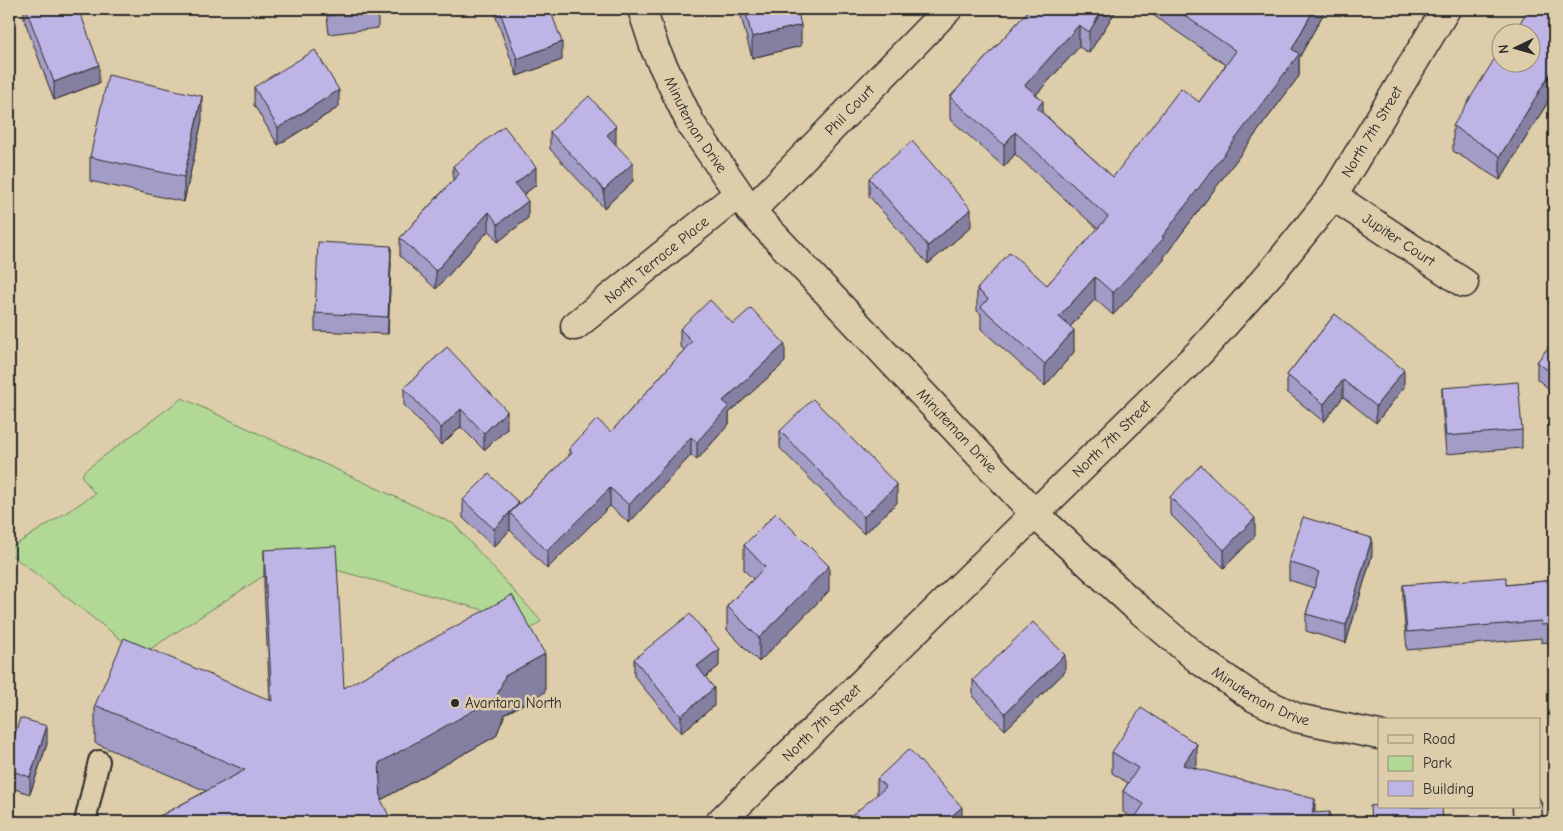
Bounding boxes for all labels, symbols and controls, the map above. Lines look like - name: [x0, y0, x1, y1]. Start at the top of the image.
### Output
- north arrow: [1490, 22, 1540, 72]
- text: N: [1495, 44, 1512, 54]
- street label: Minuteman Drive: [660, 73, 731, 177]
- street label: Phil Court: [821, 81, 878, 139]
- street label: North 7th Street: [1337, 82, 1407, 180]
- street label: Jupiter Court: [1359, 209, 1439, 271]
- street label: North Terrace Place: [601, 212, 713, 307]
- street label: Minuteman Drive: [913, 385, 1001, 477]
- street label: North 7th Street: [1068, 396, 1155, 481]
- street label: Minuteman Drive: [1208, 663, 1312, 729]
- street label: North 7th Street: [778, 680, 865, 765]
- place label: Avantara North: [465, 694, 562, 712]
- marker: Avantara North: [449, 697, 461, 709]
- legend: [1378, 718, 1540, 808]
- text: Road: [1423, 730, 1455, 748]
- text: Park: [1423, 754, 1452, 772]
- text: Building: [1423, 780, 1474, 798]

